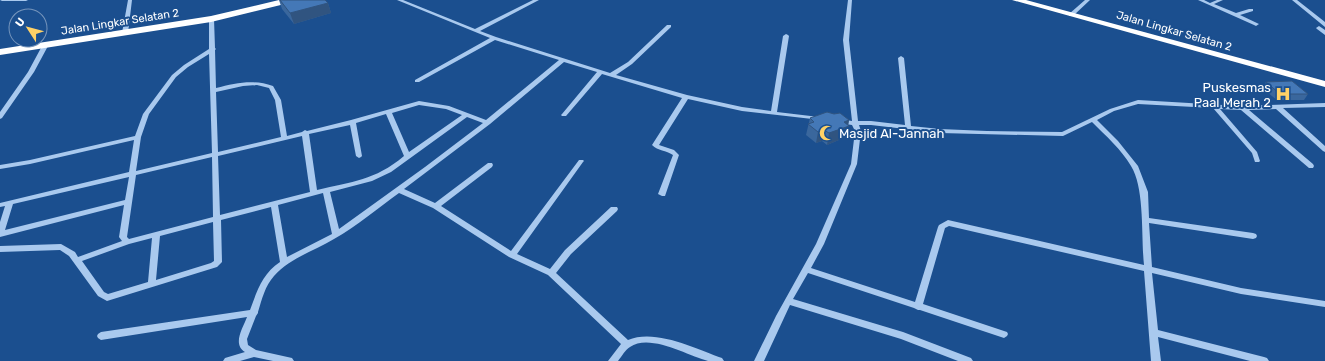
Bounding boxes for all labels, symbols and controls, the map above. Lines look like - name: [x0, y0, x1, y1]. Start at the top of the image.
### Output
- street label: Jalan Lingkar Selatan 2: [60, 6, 180, 38]
- north arrow: [8, 8, 48, 48]
- street label: Jalan Lingkar Selatan 2: [1115, 8, 1233, 54]
- text: U: [13, 15, 28, 29]
- place label: Puskesmas Paal Merah 2: [1194, 80, 1271, 110]
- hospital icon: Puskesmas Paal Merah 2: [1274, 85, 1292, 103]
- mosque icon: Masjid Al-Jannah: [818, 124, 836, 142]
- place label: Masjid Al-Jannah: [839, 126, 944, 141]

